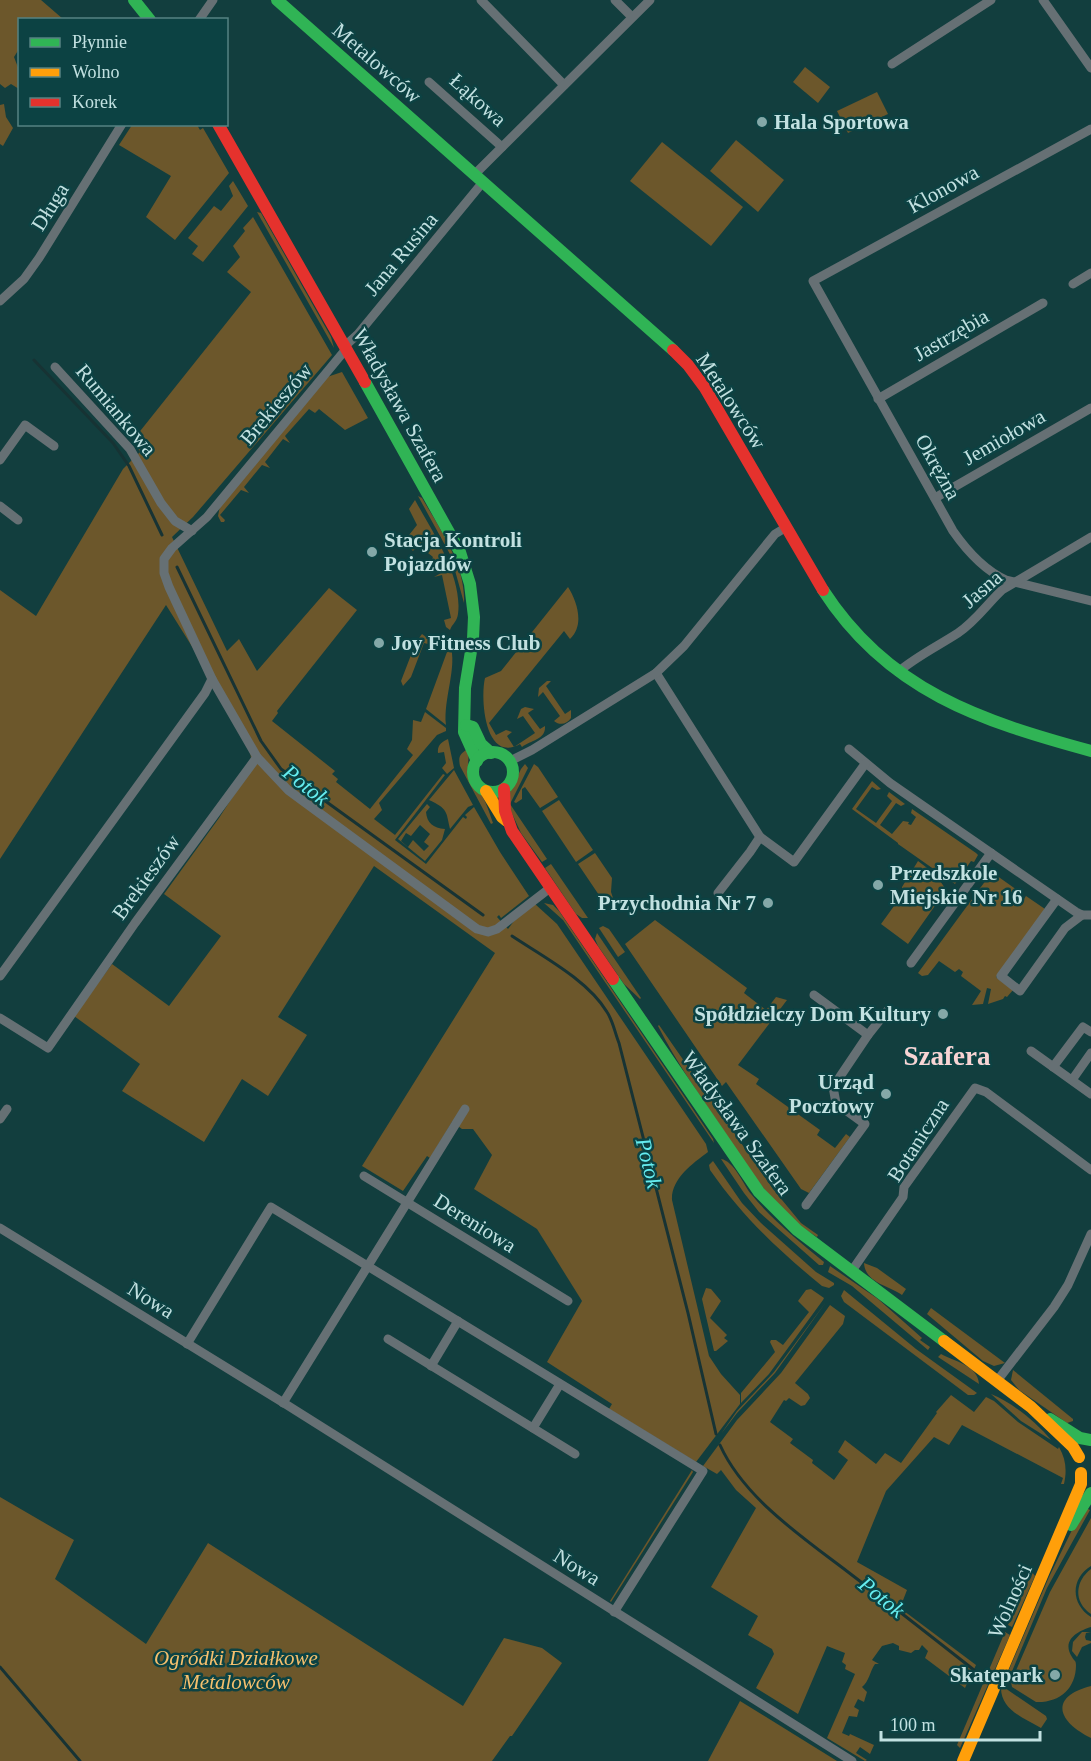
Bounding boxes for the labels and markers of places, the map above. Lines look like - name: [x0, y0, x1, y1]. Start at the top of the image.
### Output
- place label: Hala Sportowa: [774, 110, 909, 134]
- marker: Hala Sportowa: [755, 115, 769, 129]
- place label: Stacja Kontroli Pojazdów: [384, 528, 522, 576]
- marker: Stacja Kontroli Pojazdów: [365, 545, 379, 559]
- place label: Joy Fitness Club: [391, 631, 540, 655]
- marker: Joy Fitness Club: [372, 636, 386, 650]
- place label: Przedszkole Miejskie Nr 16: [890, 861, 1023, 909]
- marker: Przedszkole Miejskie Nr 16: [871, 878, 885, 892]
- place label: Przychodnia Nr 7: [598, 891, 756, 915]
- marker: Przychodnia Nr 7: [761, 896, 775, 910]
- place label: Spółdzielczy Dom Kultury: [694, 1002, 931, 1026]
- marker: Spółdzielczy Dom Kultury: [936, 1007, 950, 1021]
- place label: Urząd Pocztowy: [789, 1070, 874, 1118]
- marker: Urząd Pocztowy: [879, 1087, 893, 1101]
- place label: Skatepark: [950, 1663, 1043, 1687]
- marker: Skatepark: [1048, 1668, 1062, 1682]

